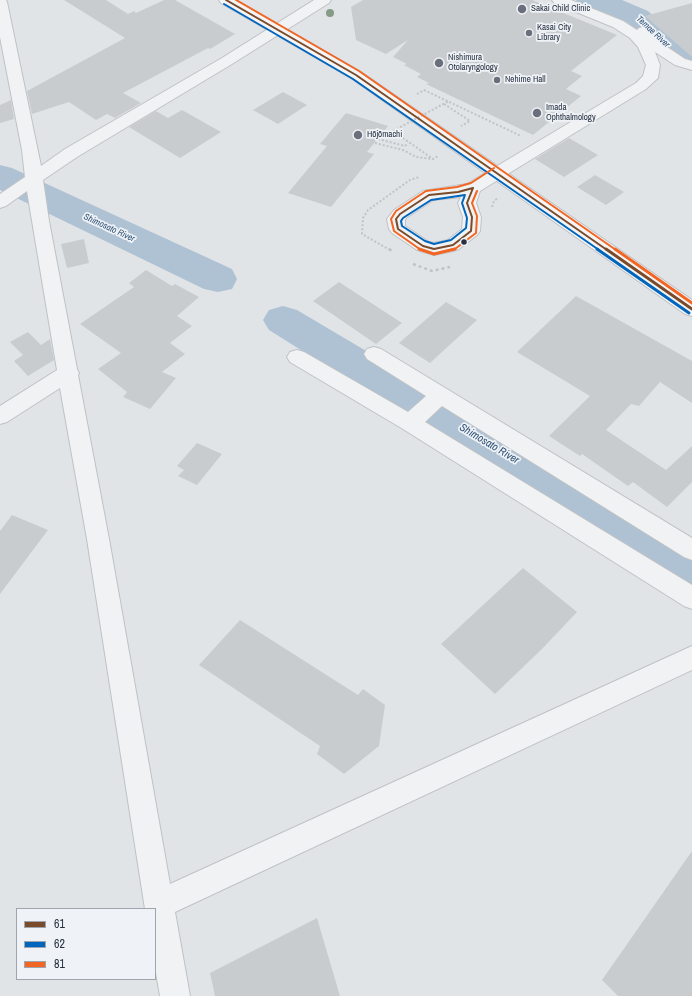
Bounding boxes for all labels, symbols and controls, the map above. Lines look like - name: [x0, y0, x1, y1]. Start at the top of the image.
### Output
- marker: Sakai Child Clinic: [516, 3, 528, 15]
- place label: Sakai Child Clinic: [531, 4, 590, 14]
- water label: Temae River: [634, 14, 672, 50]
- place label: Kasai City Library: [537, 23, 571, 44]
- marker: Kasai City Library: [524, 28, 534, 38]
- place label: Nishimura Otolaryngology: [448, 53, 498, 74]
- marker: Nishimura Otolaryngology: [433, 57, 445, 69]
- marker: Nehime Hall: [492, 75, 502, 85]
- place label: Nehime Hall: [505, 75, 546, 85]
- place label: Imada Ophthalmology: [546, 103, 596, 124]
- marker: Imada Ophthalmology: [531, 107, 543, 119]
- marker: Hōjōmachi: [352, 129, 364, 141]
- place label: Hōjōmachi: [367, 130, 402, 140]
- water label: Shimosato River: [82, 211, 136, 245]
- unlabelled marker: [459, 237, 469, 247]
- water label: Shimosato River: [457, 421, 521, 467]
- legend: [16, 908, 156, 980]
- text: 61: [54, 916, 65, 932]
- text: 62: [54, 936, 65, 952]
- text: 81: [54, 956, 65, 972]

